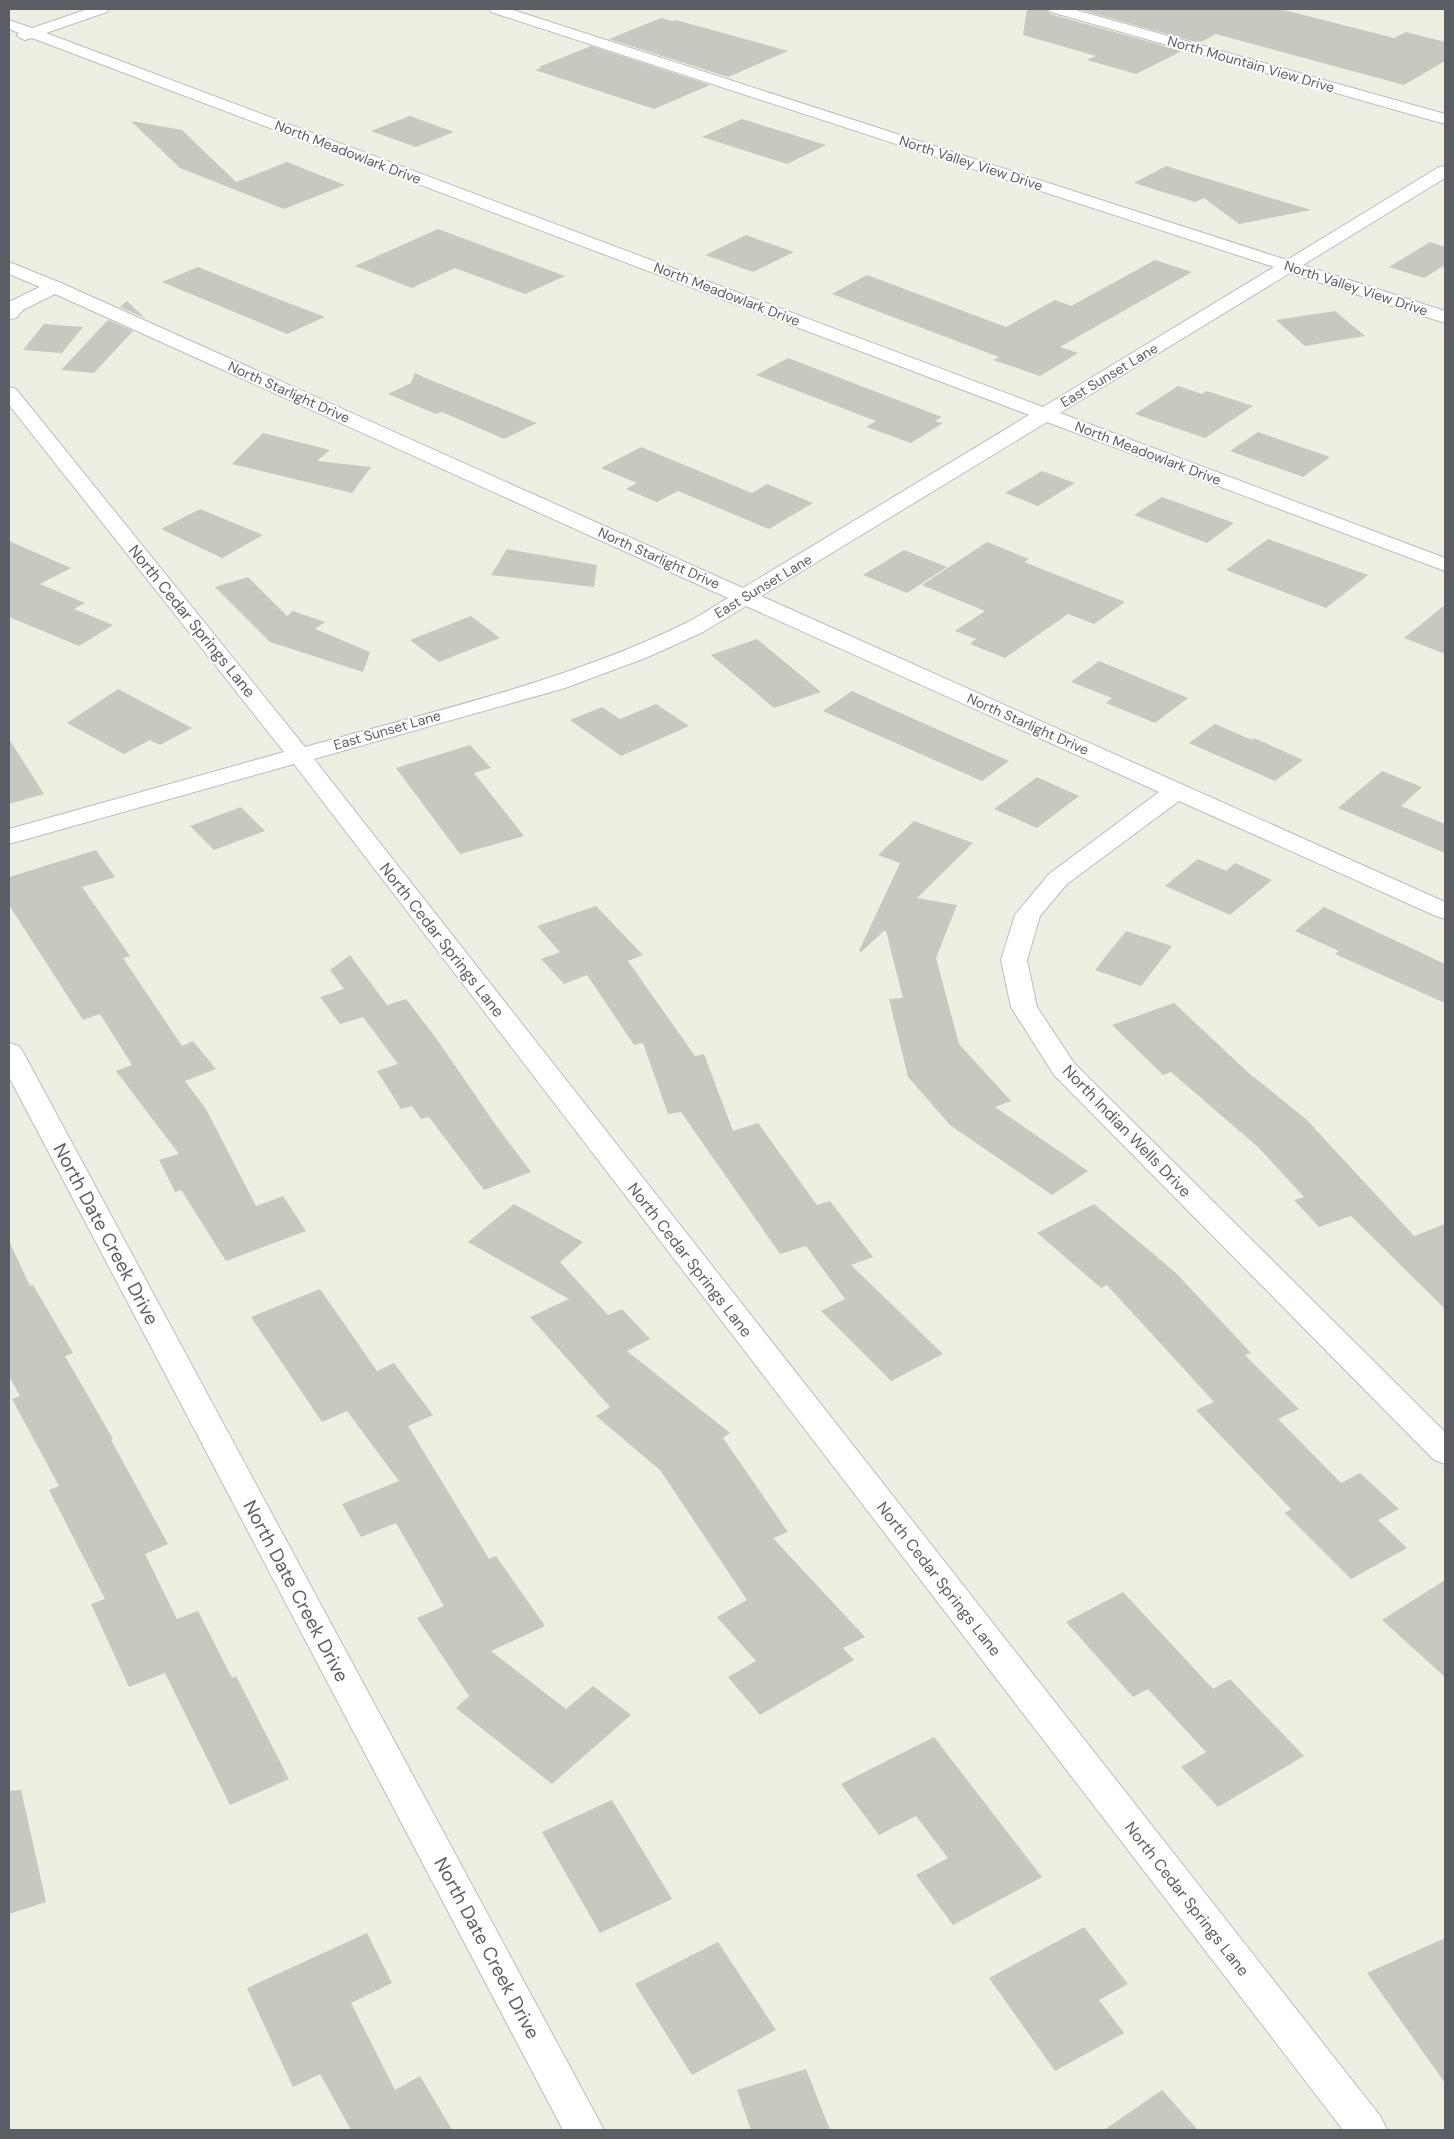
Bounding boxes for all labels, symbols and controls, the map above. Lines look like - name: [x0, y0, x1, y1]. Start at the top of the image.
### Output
- street label: North Mountain View Drive: [1165, 32, 1337, 96]
- street label: North Meadowlark Drive: [272, 116, 424, 188]
- street label: North Valley View Drive: [897, 131, 1045, 195]
- street label: North Valley View Drive: [1282, 256, 1430, 320]
- street label: North Meadowlark Drive: [651, 258, 803, 330]
- street label: East Sunset Lane: [1057, 339, 1161, 411]
- street label: North Starlight Drive: [225, 357, 353, 427]
- street label: North Meadowlark Drive: [1072, 417, 1224, 489]
- street label: North Starlight Drive: [595, 523, 723, 593]
- street label: North Cedar Springs Lane: [124, 540, 260, 702]
- street label: East Sunset Lane: [711, 550, 815, 622]
- street label: North Starlight Drive: [964, 689, 1092, 759]
- street label: East Sunset Lane: [331, 706, 443, 754]
- street label: North Cedar Springs Lane: [375, 858, 509, 1022]
- street label: North Indian Wells Drive: [1058, 1060, 1196, 1202]
- street label: North Date Creek Drive: [47, 1139, 165, 1329]
- street label: North Cedar Springs Lane: [623, 1178, 757, 1342]
- street label: North Date Creek Drive: [237, 1496, 355, 1686]
- street label: North Cedar Springs Lane: [872, 1497, 1006, 1661]
- street label: North Cedar Springs Lane: [1120, 1817, 1254, 1981]
- street label: North Date Creek Drive: [428, 1853, 546, 2043]

